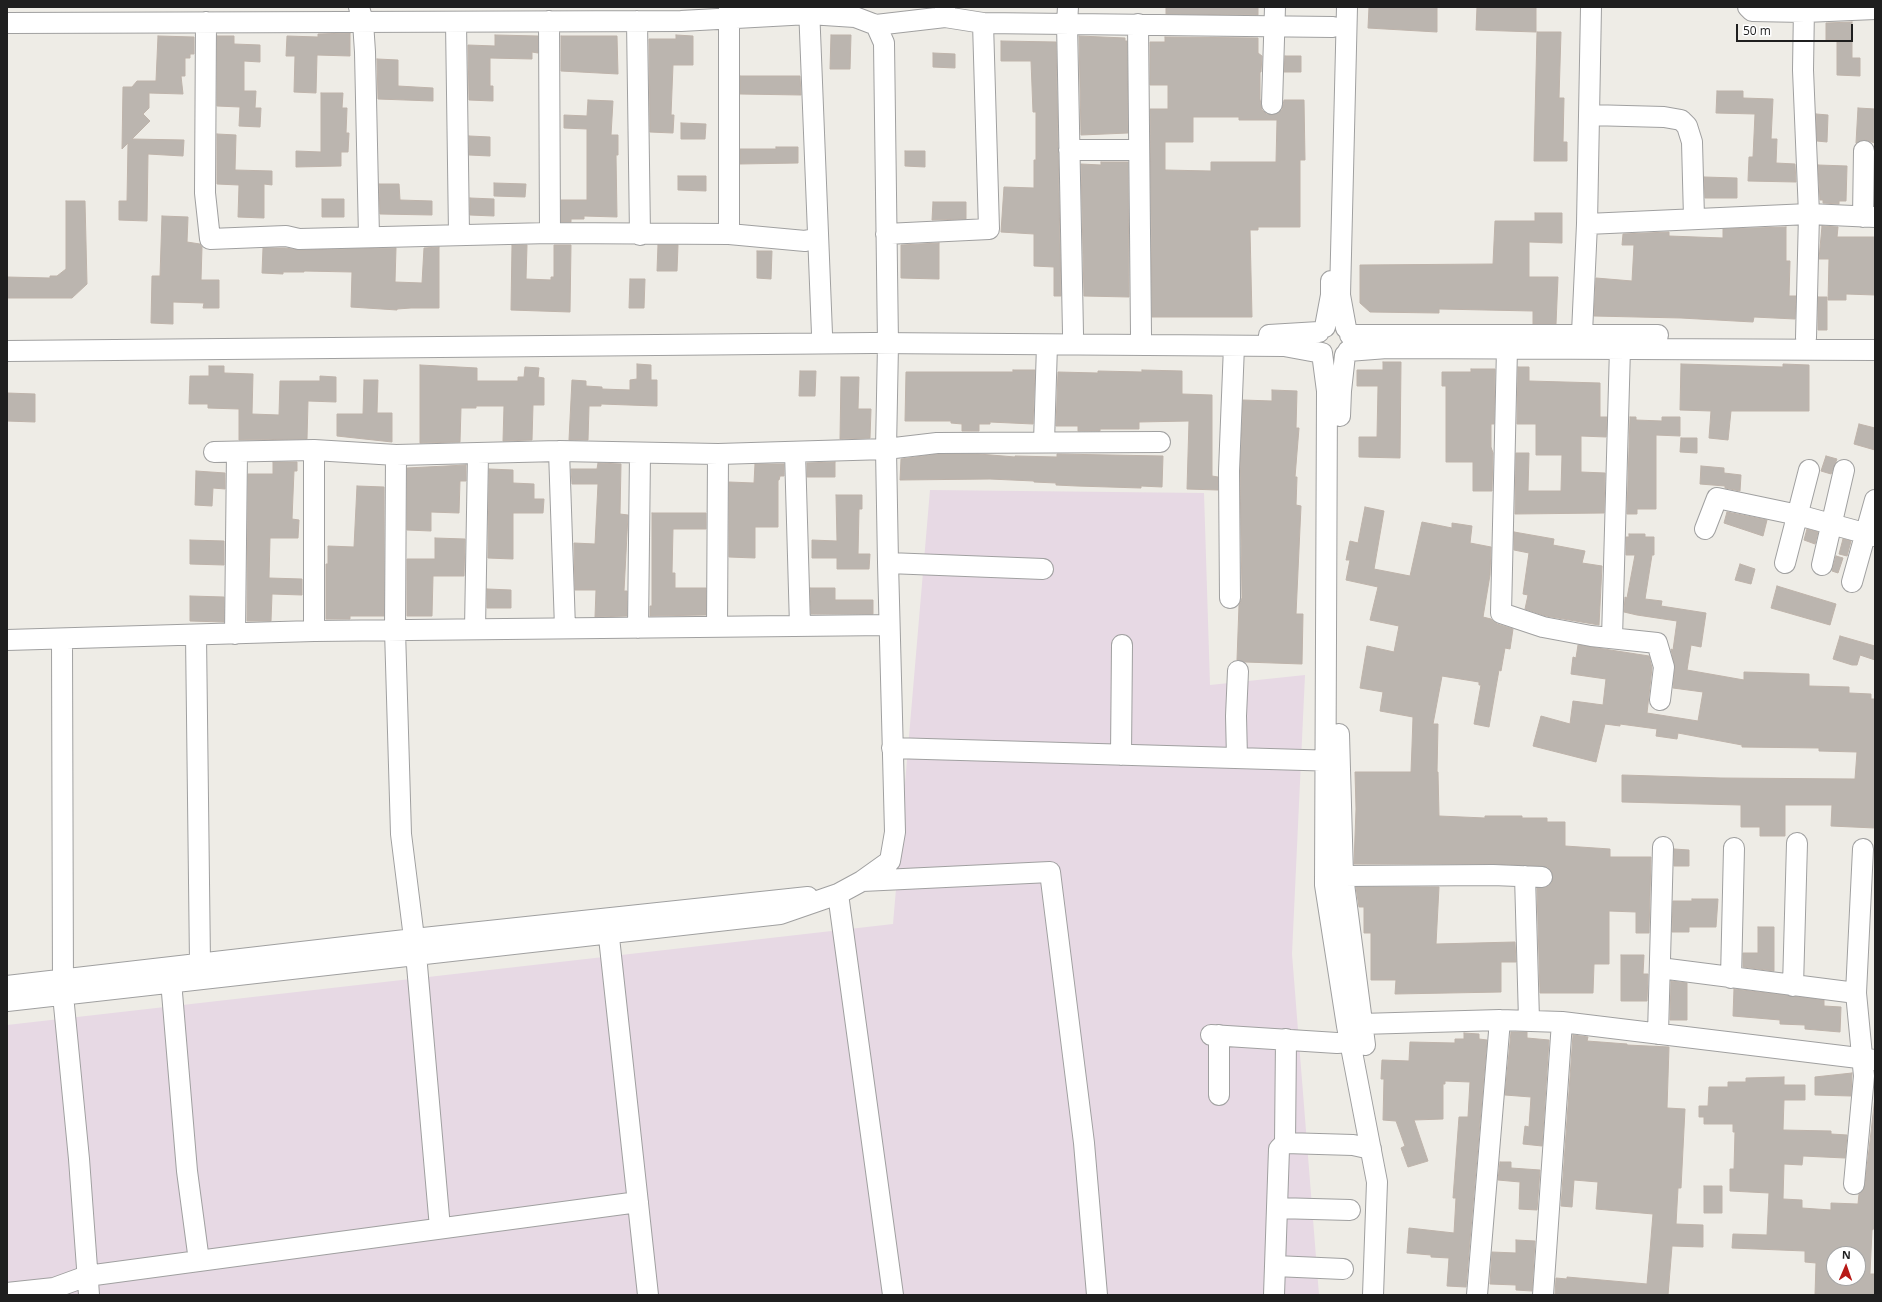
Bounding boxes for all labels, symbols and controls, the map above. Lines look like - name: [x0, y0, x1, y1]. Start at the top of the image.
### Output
- scale bar: [1738, 16, 1855, 42]
- text: 50 m: [1743, 22, 1771, 39]
- north arrow: [1826, 1246, 1866, 1286]
- text: N: [1842, 1247, 1851, 1262]

